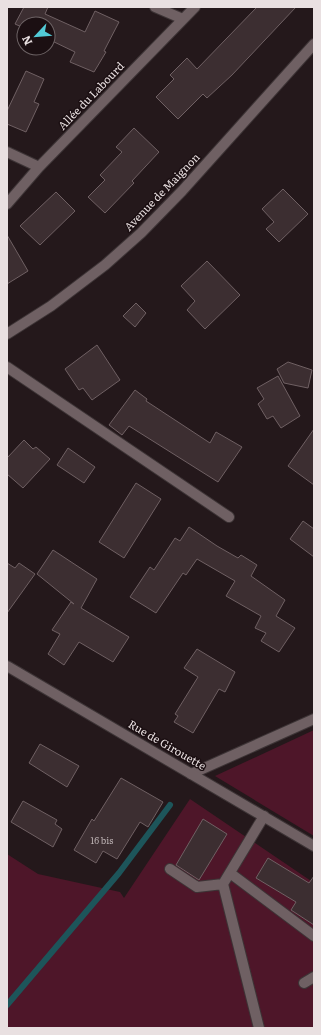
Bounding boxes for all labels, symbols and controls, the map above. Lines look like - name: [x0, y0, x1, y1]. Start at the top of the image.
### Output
- north arrow: [16, 16, 56, 56]
- text: N: [17, 33, 35, 48]
- street label: Allée du Labourd: [54, 57, 127, 133]
- street label: Avenue de Maignon: [120, 149, 203, 234]
- street label: Rue de Girouette: [126, 715, 210, 773]
- house number: 16 bis: [91, 833, 113, 847]

